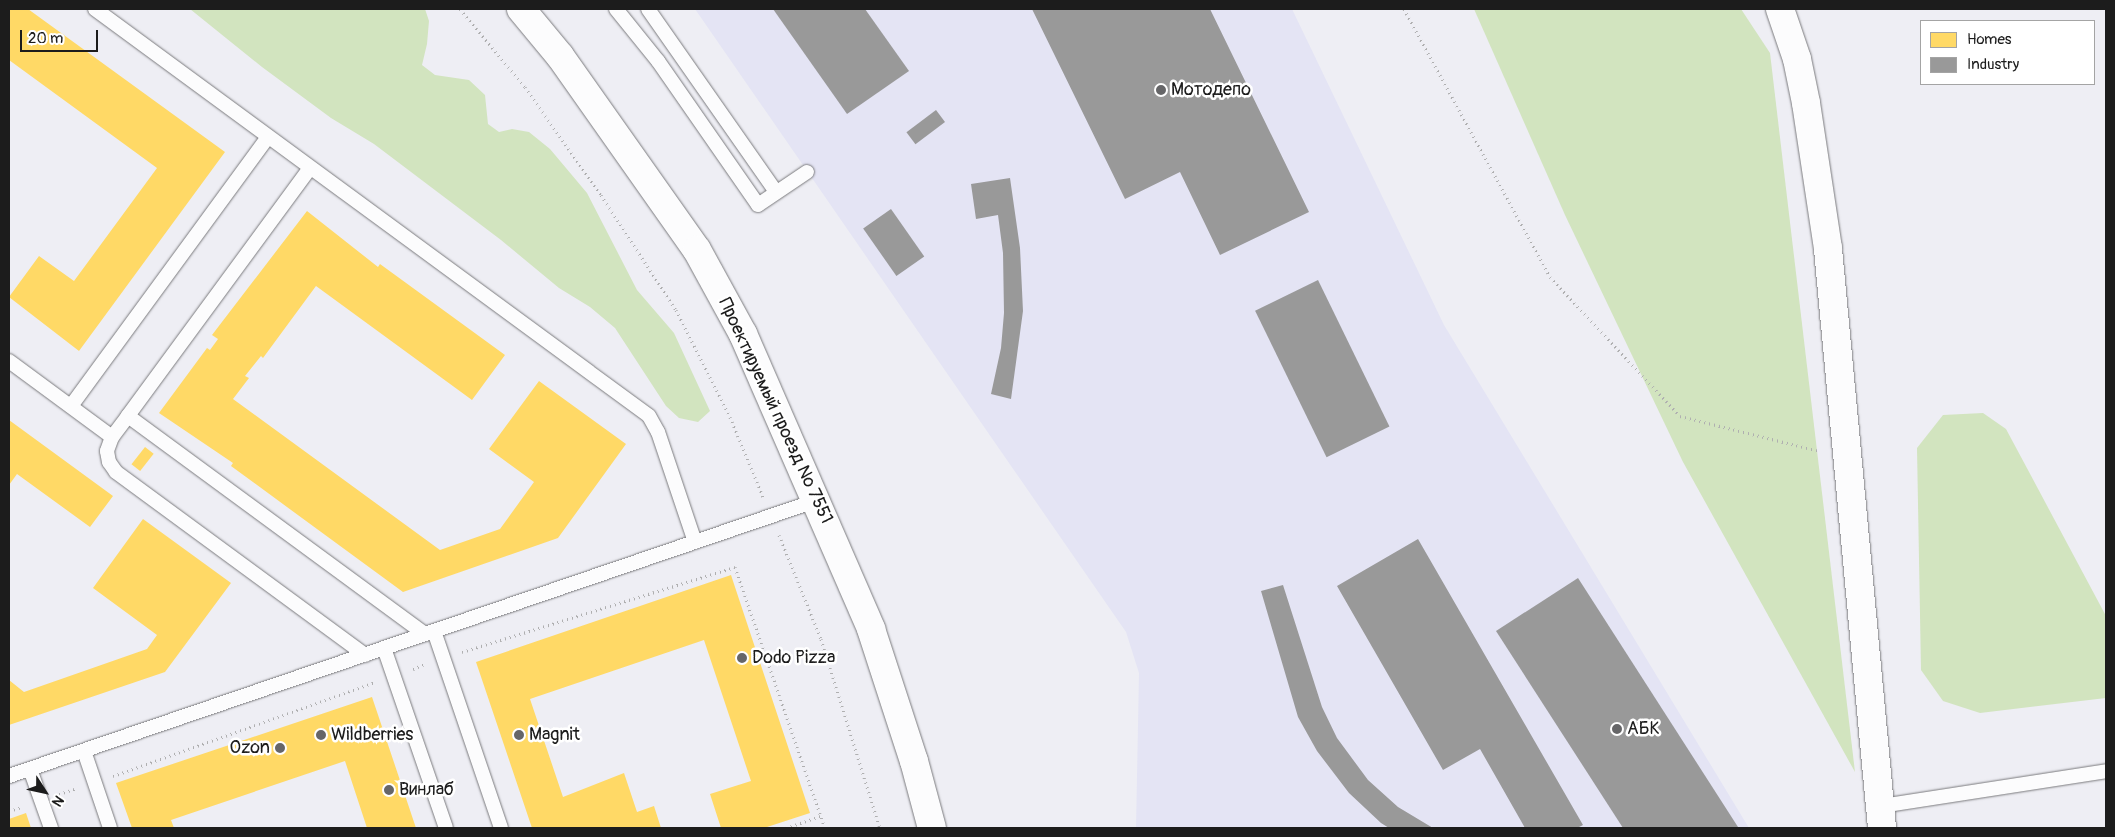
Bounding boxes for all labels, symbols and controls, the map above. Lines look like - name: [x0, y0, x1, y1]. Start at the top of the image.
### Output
- scale bar: [22, 20, 100, 52]
- legend: [1920, 20, 2095, 85]
- text: 20 m: [28, 29, 63, 48]
- text: Homes: [1967, 30, 2012, 49]
- text: Industry: [1967, 55, 2019, 74]
- place label: Мотодепо: [1171, 79, 1251, 101]
- marker: Мотодепо: [1155, 84, 1167, 96]
- street label: Проектируемый проезд № 7551: [713, 295, 837, 527]
- place label: Dodo Pizza: [752, 647, 835, 669]
- marker: Dodo Pizza: [736, 652, 748, 664]
- place label: АБК: [1627, 718, 1660, 740]
- marker: АБК: [1611, 723, 1623, 735]
- place label: Wildberries: [331, 724, 413, 746]
- place label: Magnit: [529, 724, 580, 746]
- marker: Wildberries: [315, 729, 327, 741]
- marker: Magnit: [513, 729, 525, 741]
- place label: Ozon: [230, 737, 270, 759]
- marker: Ozon: [274, 742, 286, 754]
- north arrow: [20, 767, 70, 817]
- place label: Винлаб: [399, 779, 454, 801]
- marker: Винлаб: [383, 784, 395, 796]
- text: N: [48, 792, 67, 810]

